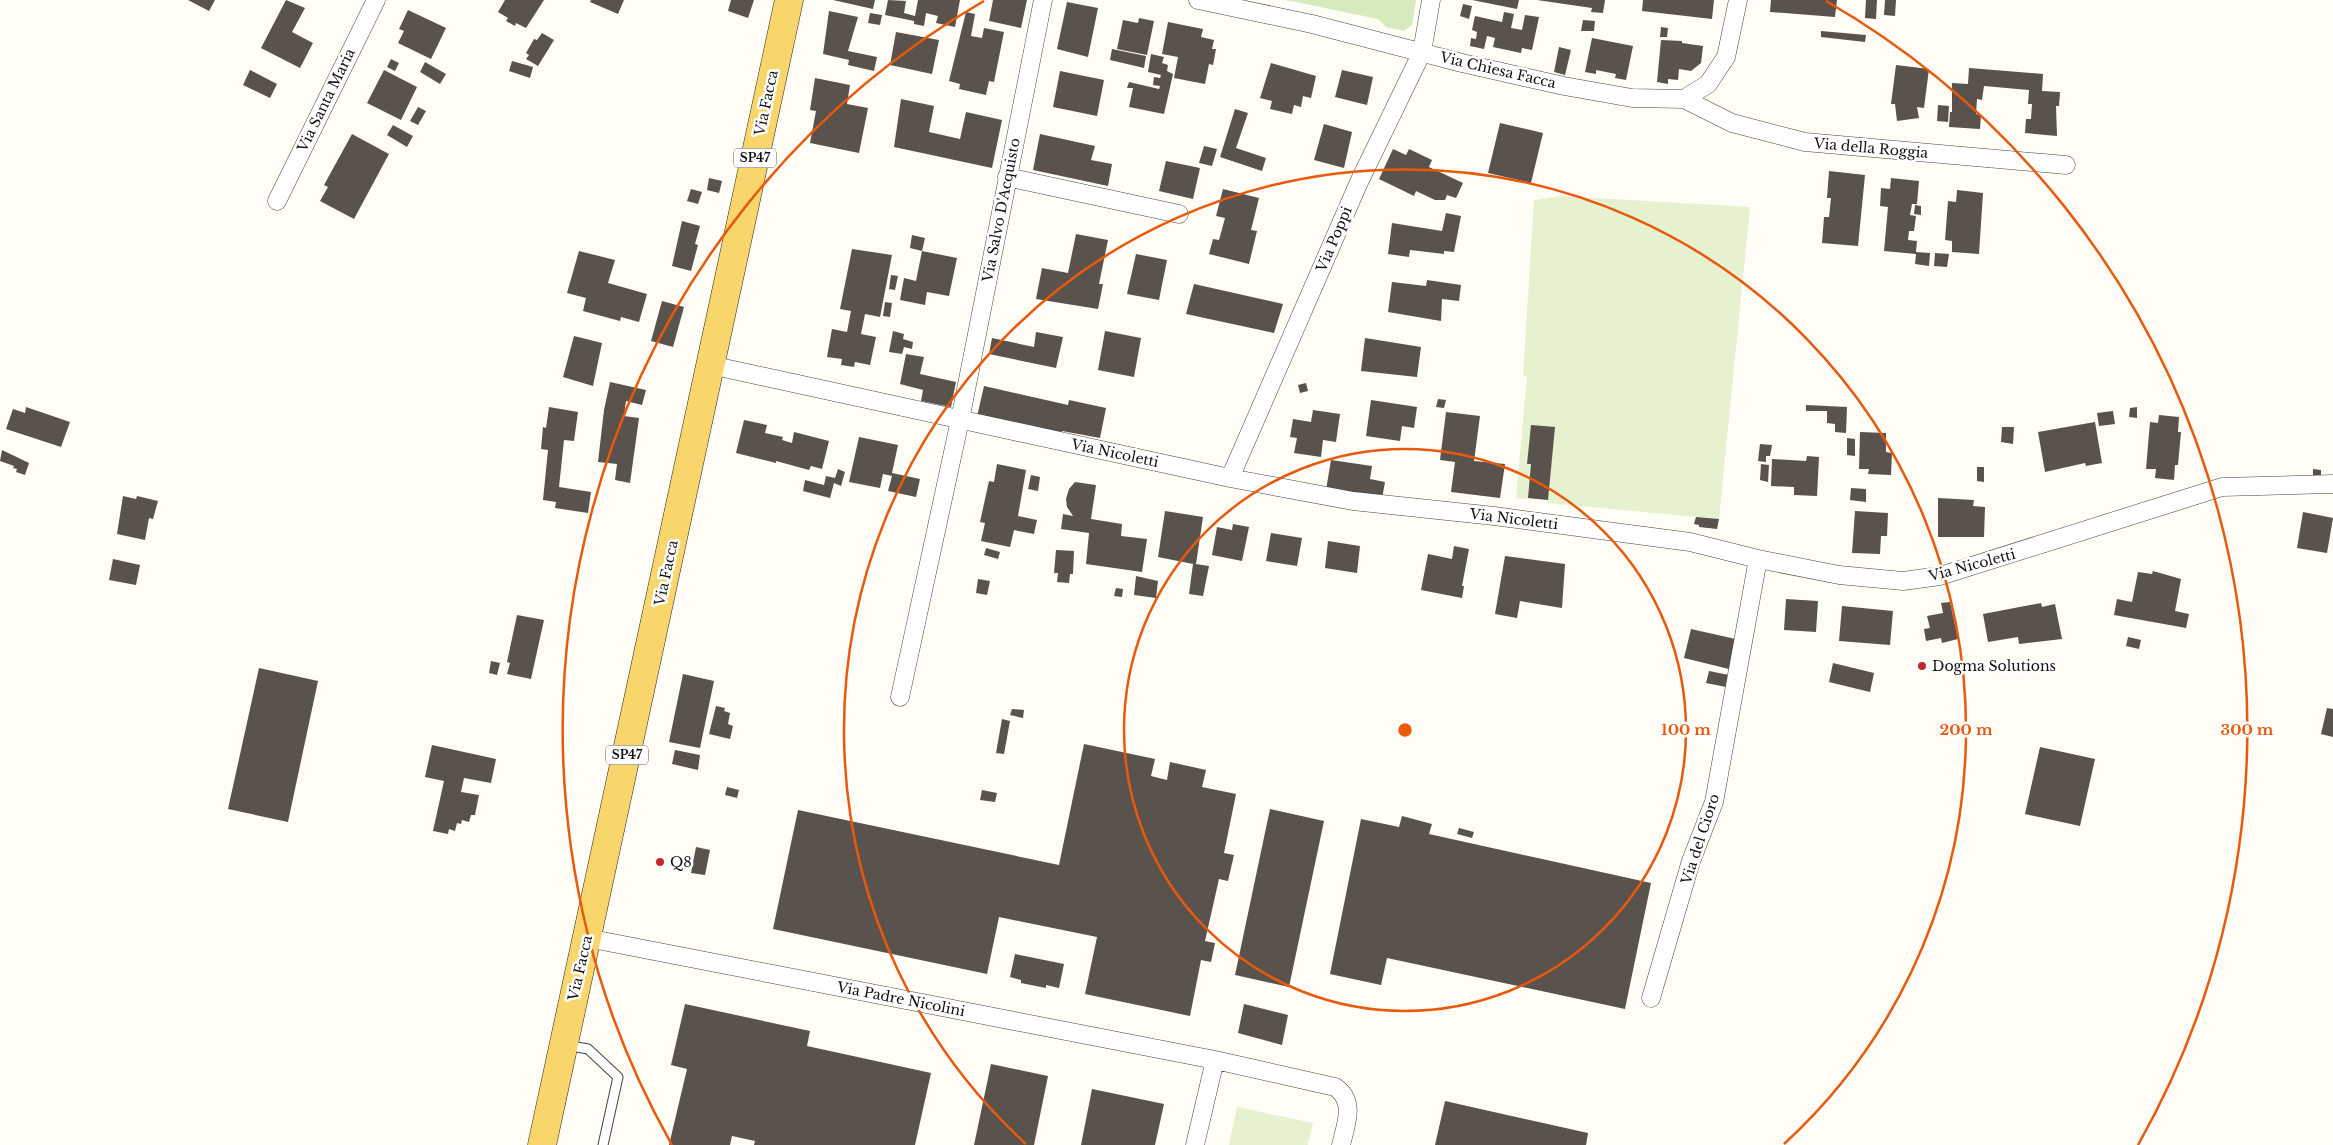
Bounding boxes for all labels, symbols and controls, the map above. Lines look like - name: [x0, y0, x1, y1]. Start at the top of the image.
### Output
- street label: Via Santa Maria: [293, 45, 359, 156]
- street label: Via Chiesa Facca: [1437, 48, 1558, 92]
- street label: Via Facca: [750, 68, 782, 138]
- street label: Via della Roggia: [1812, 134, 1929, 162]
- street label: Via Salvo D'Acquisto: [978, 136, 1024, 285]
- road number: SP47: [734, 148, 776, 168]
- street label: Via Poppi: [1312, 203, 1356, 275]
- street label: Via Nicoletti: [1069, 435, 1161, 471]
- street label: Via Nicoletti: [1468, 505, 1560, 533]
- street label: Via Facca: [650, 538, 682, 608]
- street label: Via Nicoletti: [1926, 545, 2018, 585]
- place label: Dogma Solutions: [1932, 657, 2056, 675]
- marker: Dogma Solutions: [1916, 660, 1928, 672]
- text: 100 m: [1661, 720, 1711, 739]
- text: 200 m: [1940, 720, 1993, 739]
- text: 300 m: [2221, 720, 2274, 739]
- centre of rings: [1396, 721, 1414, 739]
- road number: SP47: [606, 746, 648, 764]
- street label: Via del Cioro: [1677, 791, 1723, 887]
- place label: Q8: [670, 853, 692, 871]
- marker: Q8: [654, 856, 666, 868]
- street label: Via Facca: [564, 933, 596, 1003]
- street label: Via Padre Nicolini: [834, 978, 967, 1020]

